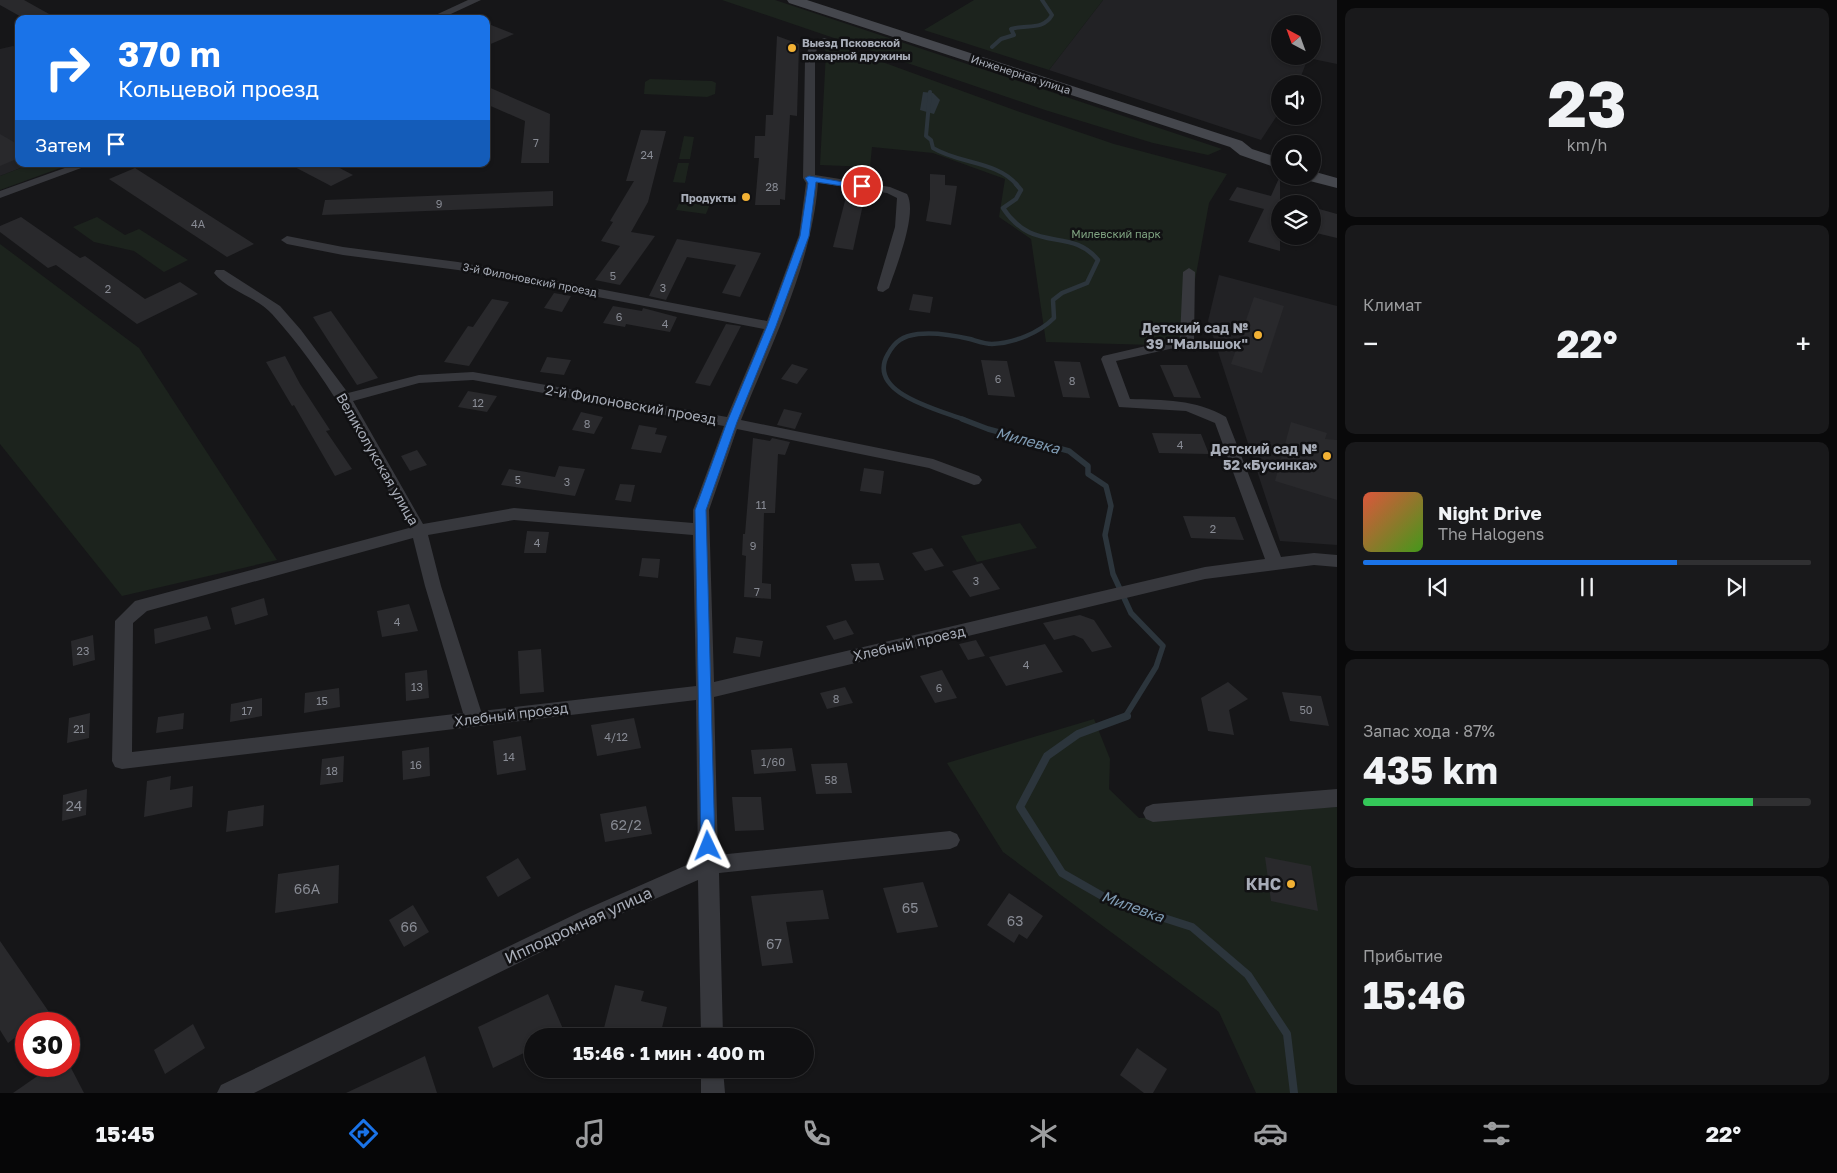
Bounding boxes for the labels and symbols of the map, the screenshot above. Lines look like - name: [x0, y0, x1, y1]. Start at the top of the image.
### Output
- north arrow: [1271, 15, 1321, 65]
- place label: Выезд Псковской пожарной дружины: [802, 36, 911, 62]
- marker: Выезд Псковской пожарной дружины: [786, 42, 798, 54]
- street label: Инженерная улица: [970, 52, 1072, 96]
- house number: 7: [533, 136, 539, 149]
- house number: 24: [640, 148, 654, 161]
- pin: [841, 165, 883, 207]
- house number: 28: [765, 180, 779, 193]
- place label: Продукты: [681, 191, 736, 204]
- marker: Продукты: [740, 191, 752, 203]
- house number: 9: [436, 197, 442, 210]
- house number: 4А: [191, 217, 206, 230]
- park label: Милевский парк: [1071, 227, 1161, 240]
- street label: 3-й Филоновский проезд: [462, 260, 598, 298]
- house number: 5: [610, 269, 616, 282]
- house number: 3: [660, 281, 666, 294]
- house number: 2: [105, 282, 111, 295]
- house number: 6: [616, 310, 623, 323]
- house number: 4: [662, 317, 669, 330]
- place label: Детский сад № 39 "Малышок": [1142, 319, 1248, 352]
- marker: Детский сад № 39 "Малышок": [1252, 329, 1264, 341]
- house number: 6: [995, 372, 1002, 385]
- house number: 8: [1069, 374, 1076, 387]
- street label: 2-й Филоновский проезд: [544, 381, 718, 427]
- street label: Великолукская улица: [333, 390, 423, 528]
- house number: 12: [472, 396, 484, 409]
- house number: 8: [584, 417, 591, 430]
- water label: Милевка: [994, 423, 1062, 457]
- house number: 4: [1177, 438, 1184, 451]
- place label: Детский сад № 52 «Бусинка»: [1211, 440, 1318, 473]
- marker: Детский сад № 52 «Бусинка»: [1321, 450, 1333, 462]
- house number: 5: [515, 473, 521, 486]
- house number: 3: [564, 475, 570, 488]
- house number: 11: [756, 498, 766, 511]
- house number: 2: [1210, 522, 1216, 535]
- house number: 4: [534, 536, 541, 549]
- house number: 9: [750, 539, 756, 552]
- house number: 3: [973, 574, 979, 587]
- house number: 7: [754, 585, 760, 598]
- house number: 4: [394, 615, 401, 628]
- street label: Хлебный проезд: [851, 622, 967, 664]
- house number: 23: [77, 644, 89, 657]
- house number: 4: [1023, 658, 1030, 671]
- house number: 13: [411, 680, 423, 693]
- house number: 6: [936, 681, 943, 694]
- house number: 8: [833, 692, 840, 705]
- house number: 15: [316, 694, 328, 707]
- street label: Хлебный проезд: [453, 699, 569, 729]
- house number: 50: [1299, 703, 1313, 716]
- house number: 17: [241, 704, 253, 717]
- house number: 21: [73, 722, 85, 735]
- house number: 4/12: [604, 730, 628, 743]
- house number: 14: [503, 750, 515, 763]
- house number: 1/60: [761, 755, 785, 768]
- house number: 16: [410, 758, 422, 771]
- house number: 18: [326, 764, 338, 777]
- house number: 58: [824, 773, 838, 786]
- house number: 24: [66, 797, 82, 814]
- house number: 62/2: [610, 816, 642, 833]
- position arrow: [681, 819, 733, 871]
- place label: КНС: [1246, 874, 1281, 894]
- marker: КНС: [1285, 878, 1297, 890]
- house number: 66А: [294, 880, 321, 897]
- street label: Ипподромная улица: [501, 882, 655, 968]
- water label: Милевка: [1099, 886, 1167, 926]
- house number: 65: [902, 899, 918, 916]
- house number: 63: [1007, 912, 1023, 929]
- house number: 66: [401, 918, 417, 935]
- house number: 67: [766, 935, 782, 952]
- speed limit sign: 30: [15, 1012, 80, 1077]

